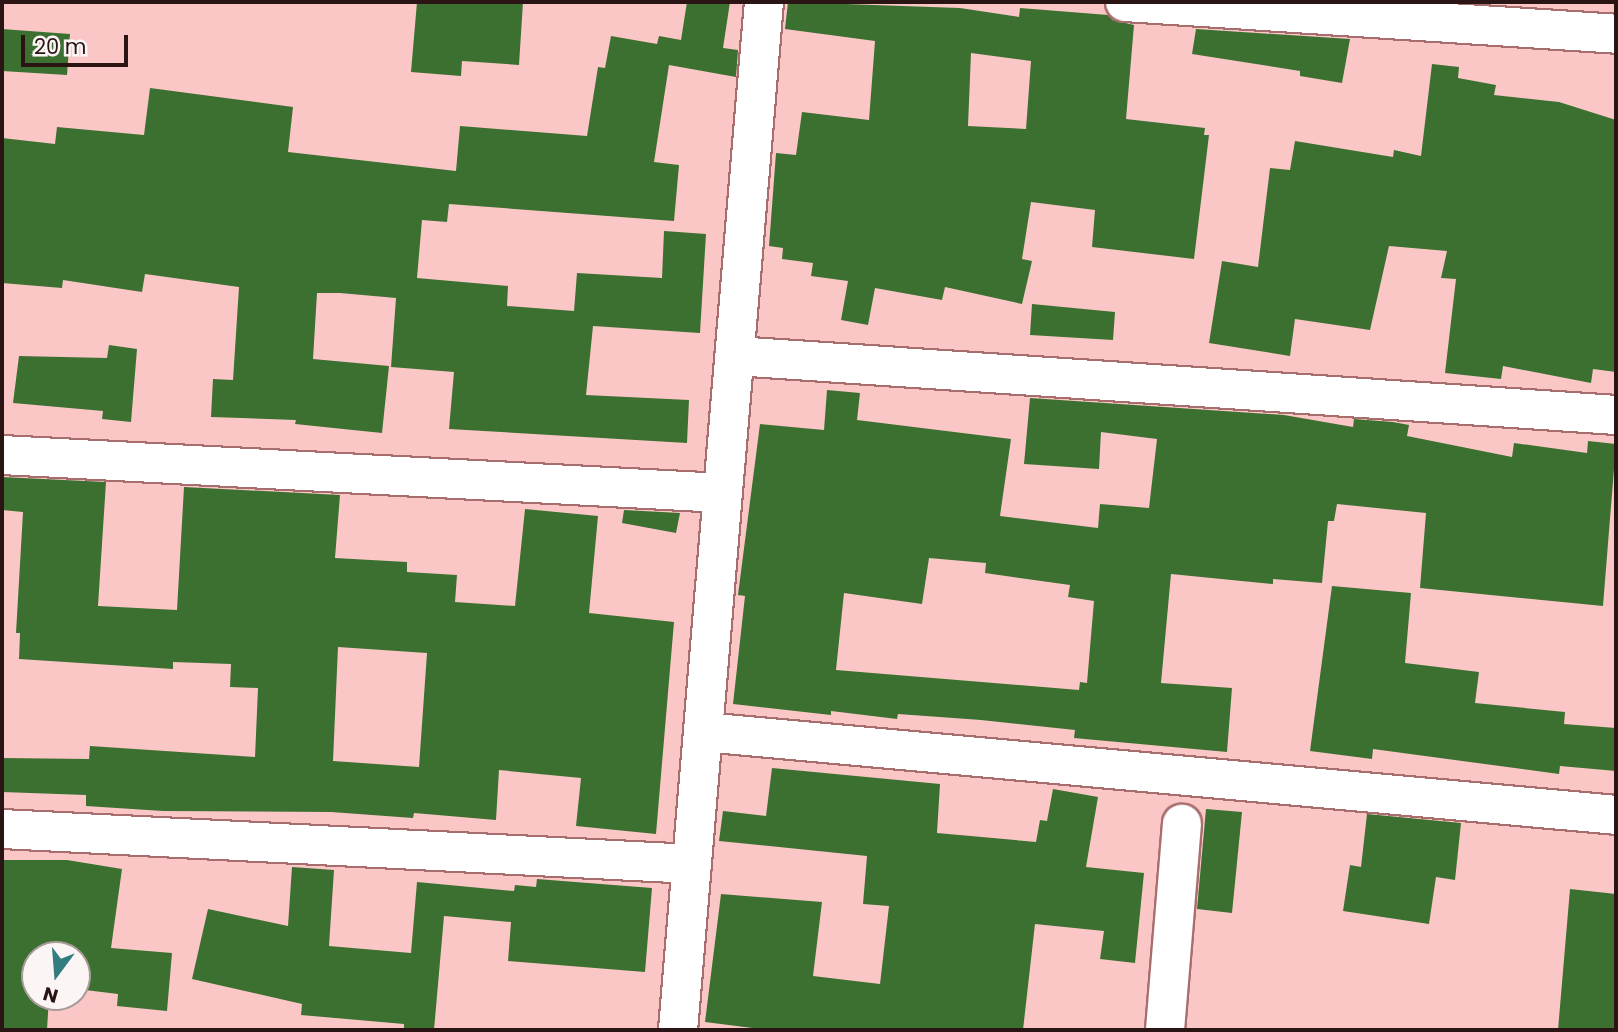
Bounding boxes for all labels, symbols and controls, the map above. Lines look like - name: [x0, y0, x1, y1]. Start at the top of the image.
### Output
- scale bar: [24, 21, 131, 65]
- text: 20 m: [34, 32, 87, 61]
- north arrow: [21, 941, 91, 1011]
- text: N: [40, 980, 61, 1010]

